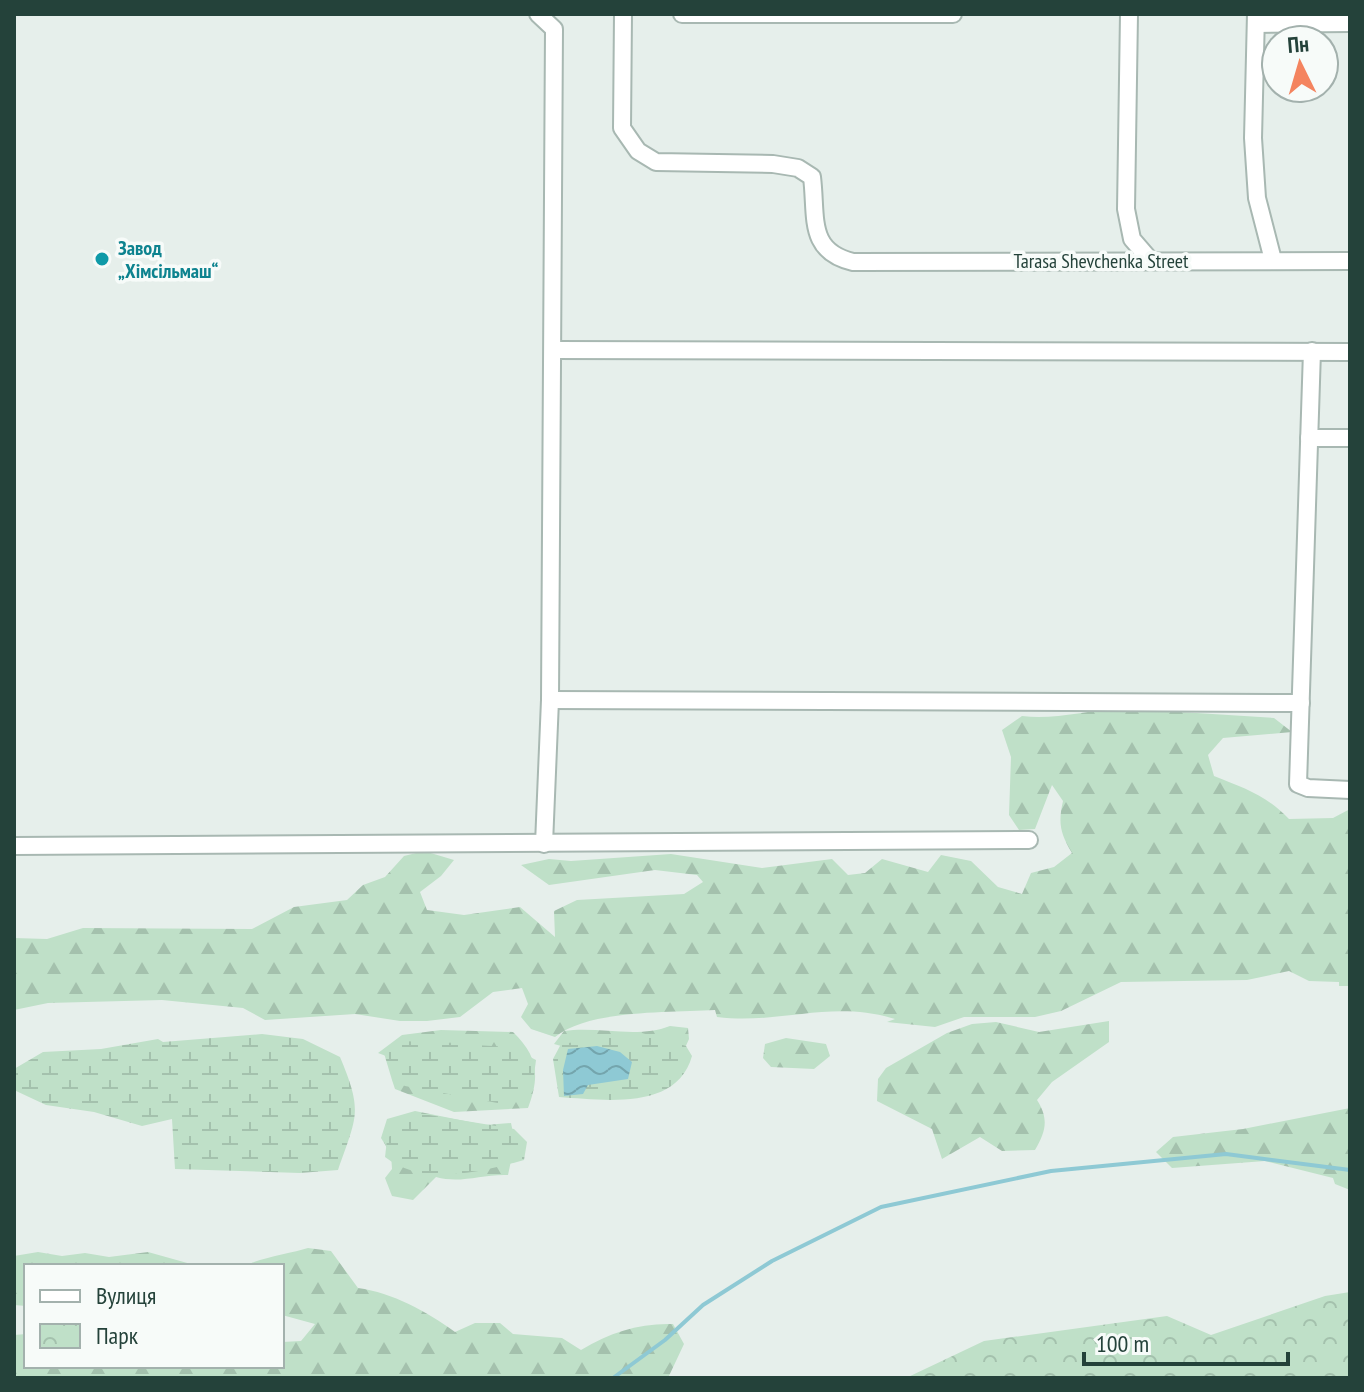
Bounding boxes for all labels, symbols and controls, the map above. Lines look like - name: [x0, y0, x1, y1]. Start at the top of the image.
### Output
- north arrow: [1260, 24, 1340, 104]
- text: Пн: [1286, 29, 1310, 59]
- place label: Завод „Хімсільмаш“: [118, 235, 219, 284]
- street label: Tarasa Shevchenka Street: [1013, 248, 1189, 274]
- marker: Завод „Хімсільмаш“: [93, 250, 111, 268]
- legend: [24, 1264, 284, 1368]
- text: Вулиця: [96, 1280, 156, 1311]
- scale bar: [1084, 1316, 1288, 1366]
- text: Парк: [96, 1320, 139, 1351]
- text: 100 m: [1096, 1328, 1149, 1359]

